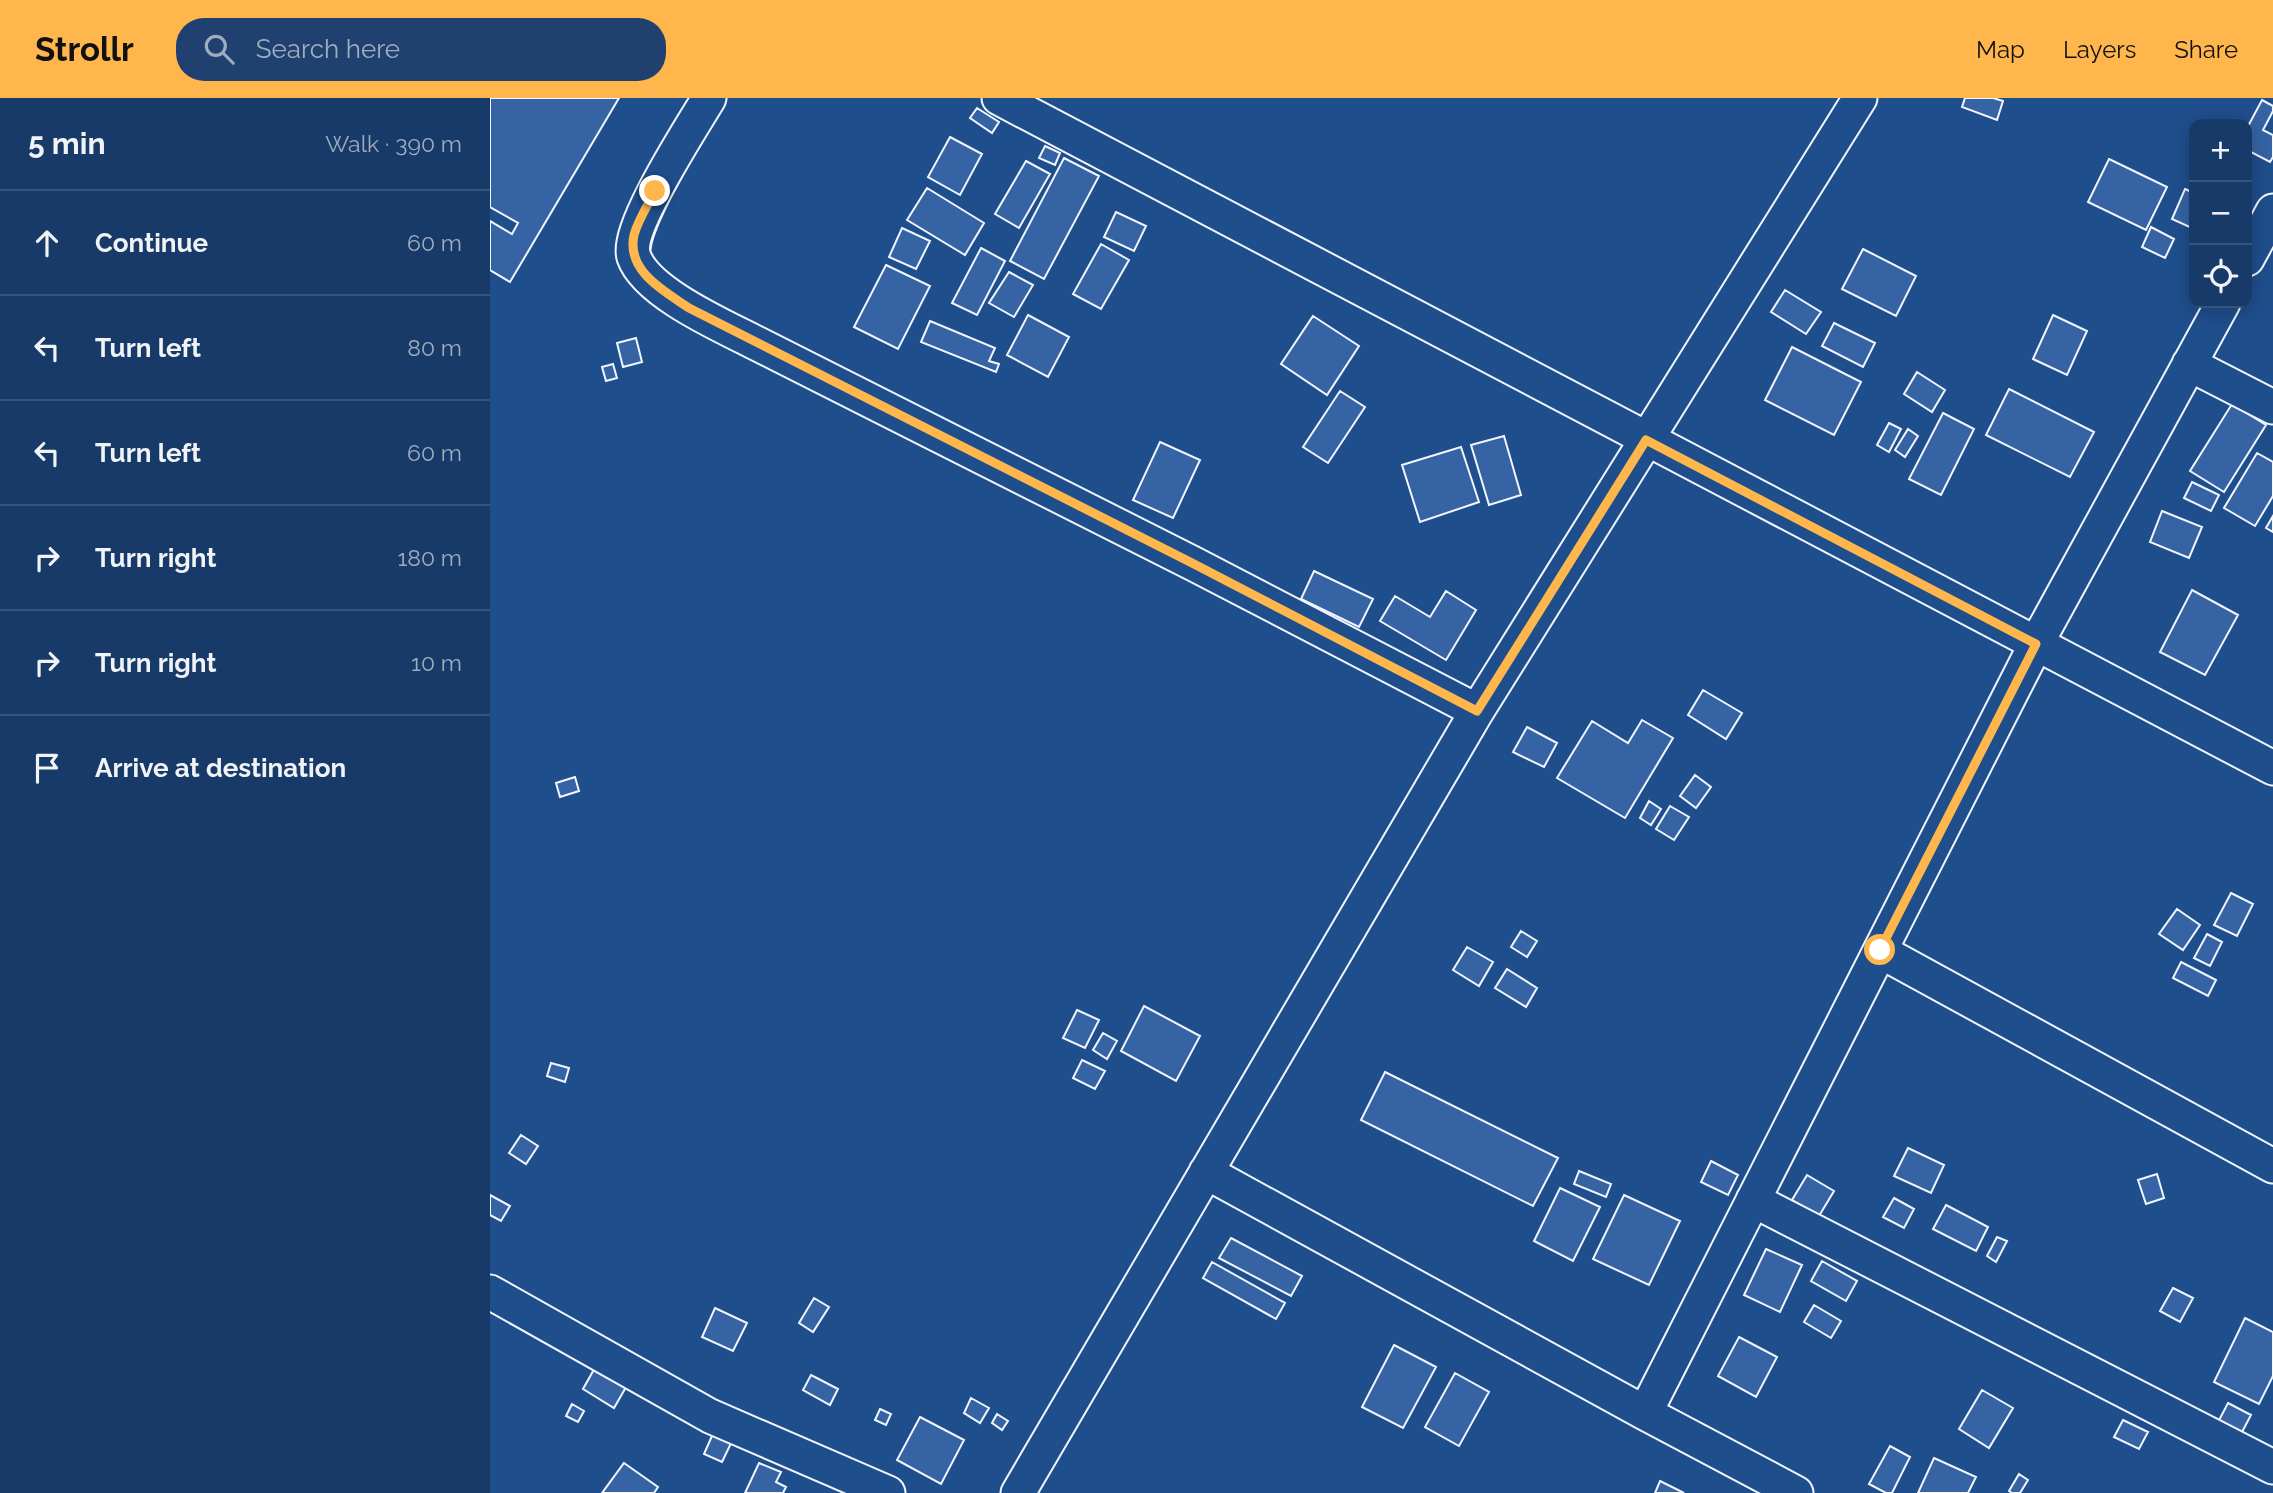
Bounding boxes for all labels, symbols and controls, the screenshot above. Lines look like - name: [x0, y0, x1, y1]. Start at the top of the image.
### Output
- search box: [176, 18, 666, 81]
- text: Strollr: [35, 30, 134, 69]
- icon: search: [200, 30, 238, 68]
- text: Search here: [256, 34, 400, 64]
- text: Map: [1976, 35, 2025, 64]
- text: Layers: [2063, 35, 2136, 64]
- text: Share: [2174, 35, 2238, 64]
- map controls: [2189, 119, 2252, 308]
- button: +: [2189, 119, 2252, 182]
- text: 5 min: [28, 126, 106, 161]
- text: Walk · 390 m: [325, 130, 462, 157]
- route end: [639, 175, 670, 206]
- button: −: [2189, 182, 2252, 245]
- icon: ahead: [28, 224, 66, 262]
- text: Continue: [95, 228, 208, 258]
- text: 60 m: [407, 229, 462, 256]
- button: locate: [2189, 245, 2252, 308]
- icon: left: [28, 329, 66, 367]
- text: Turn left: [95, 333, 201, 363]
- text: 80 m: [407, 334, 462, 361]
- icon: left: [28, 434, 66, 472]
- text: Turn left: [95, 438, 201, 468]
- text: 60 m: [407, 439, 462, 466]
- icon: right: [28, 539, 66, 577]
- text: Turn right: [95, 543, 216, 573]
- text: 180 m: [397, 544, 462, 571]
- icon: right: [28, 644, 66, 682]
- text: Turn right: [95, 648, 216, 678]
- text: 10 m: [411, 649, 462, 676]
- icon: arrive: [28, 749, 66, 787]
- text: Arrive at destination: [95, 753, 346, 783]
- route start: [1864, 934, 1895, 965]

